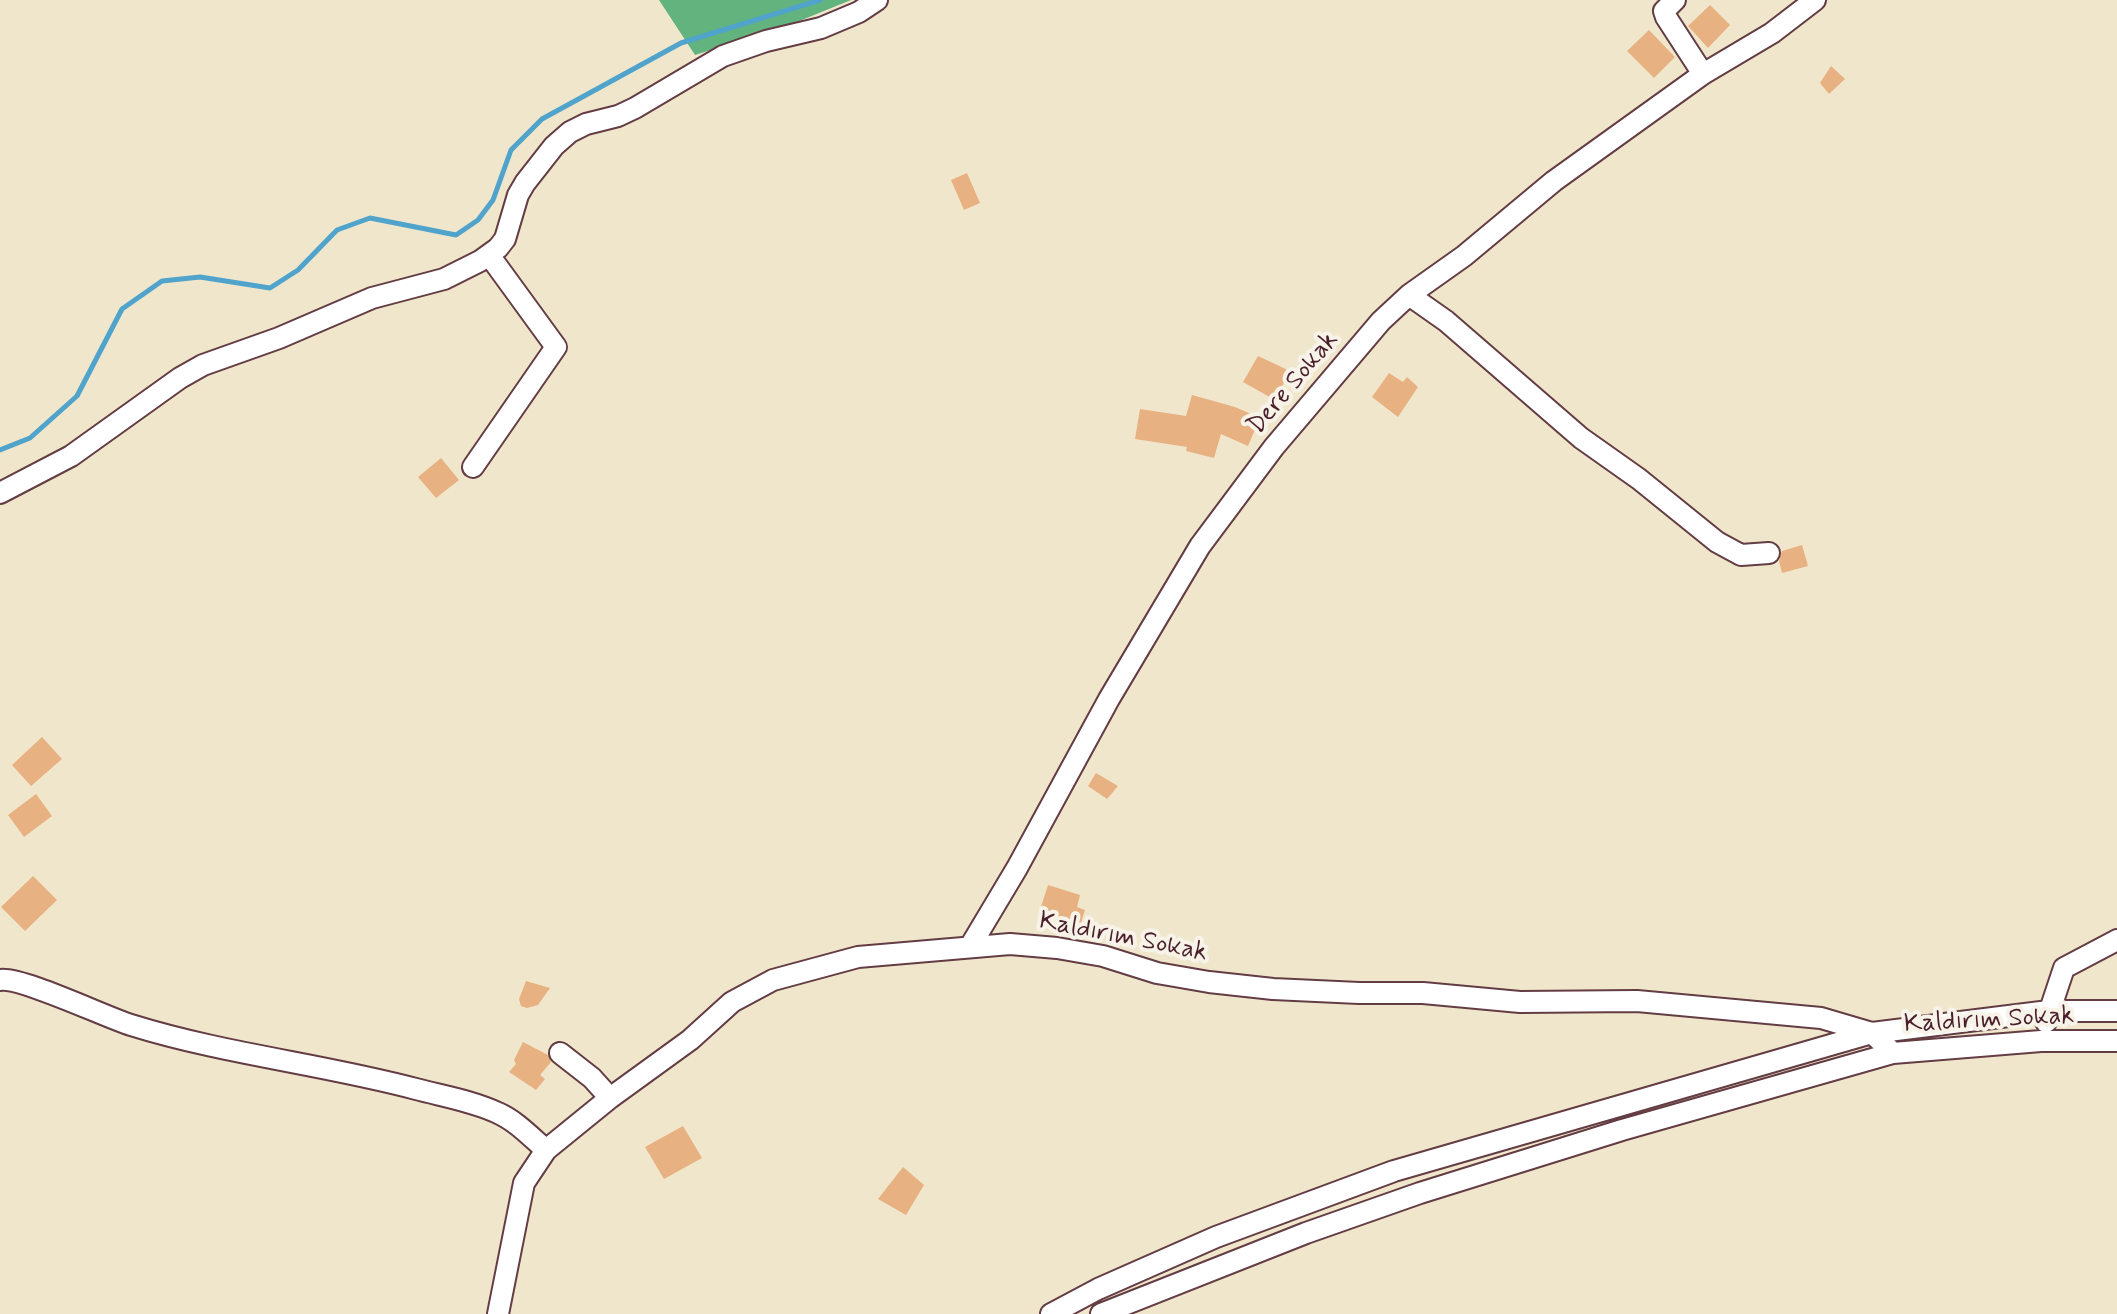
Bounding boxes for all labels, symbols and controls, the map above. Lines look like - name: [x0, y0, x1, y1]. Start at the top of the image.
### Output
- street label: Dere Sokak: [1242, 326, 1346, 442]
- street label: Kaldırım Sokak: [1036, 906, 1210, 970]
- street label: Kaldırım Sokak: [1903, 1001, 2075, 1041]

